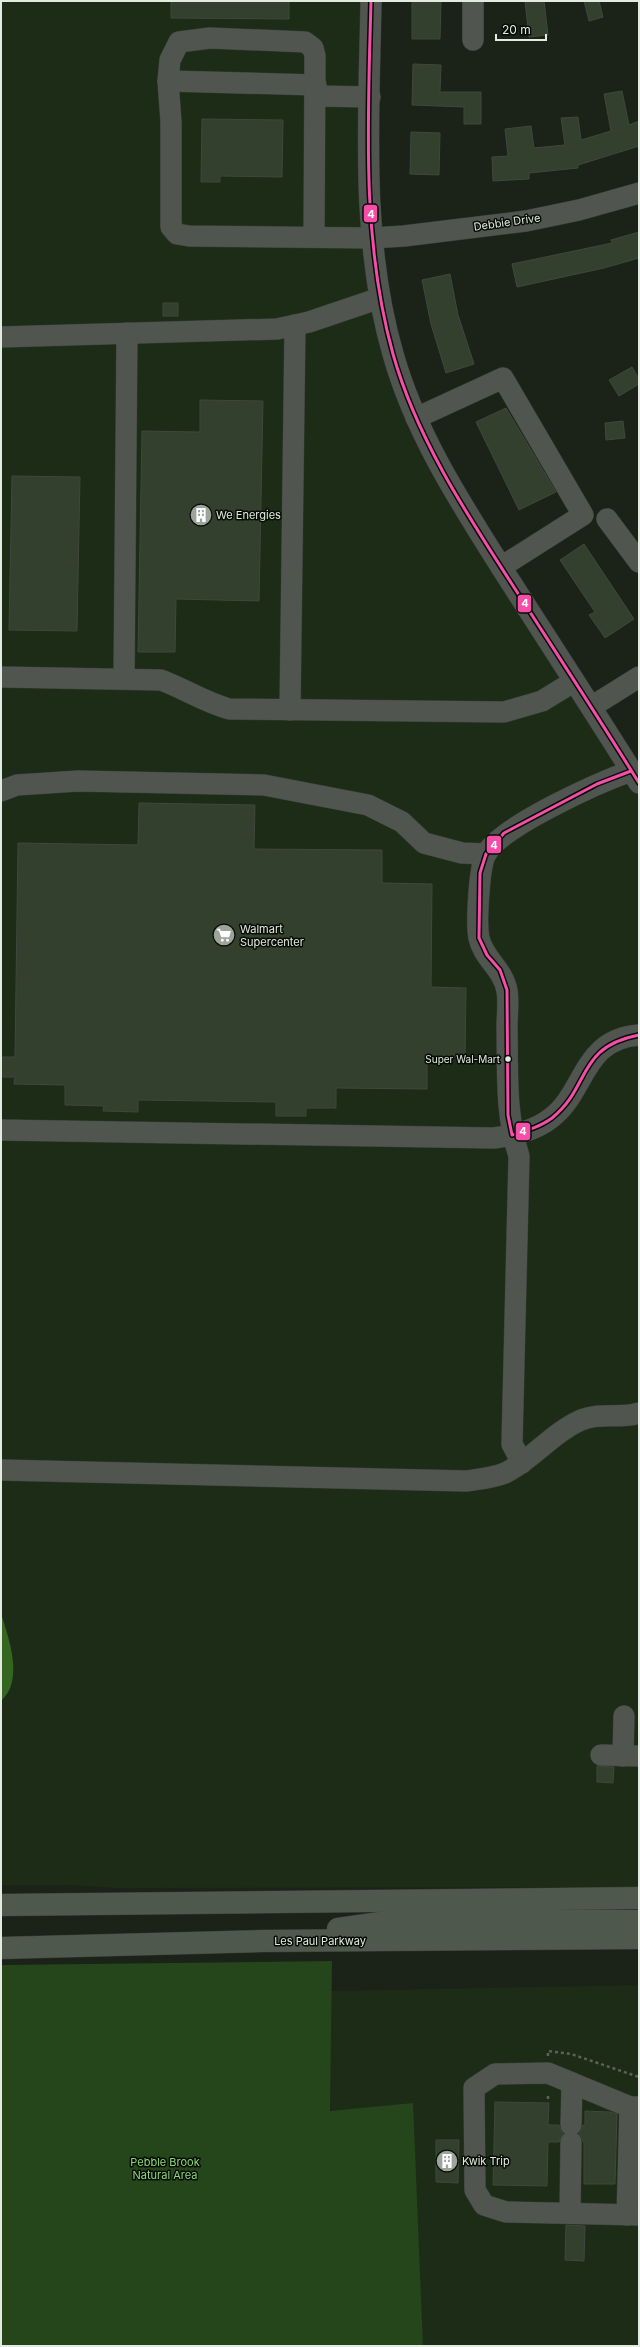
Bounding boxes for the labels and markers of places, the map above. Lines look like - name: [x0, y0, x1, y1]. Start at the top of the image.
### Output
- building icon: We Energies: [188, 502, 214, 528]
- place label: We Energies: [216, 508, 281, 522]
- supermarket icon: Walmart Supercenter: [211, 922, 237, 948]
- place label: Walmart Supercenter: [240, 922, 304, 949]
- place label: Super Wal-Mart: [425, 1053, 501, 1065]
- marker: Super Wal-Mart: [503, 1054, 513, 1064]
- building icon: Kwik Trip: [434, 2148, 460, 2174]
- place label: Kwik Trip: [462, 2154, 510, 2168]

